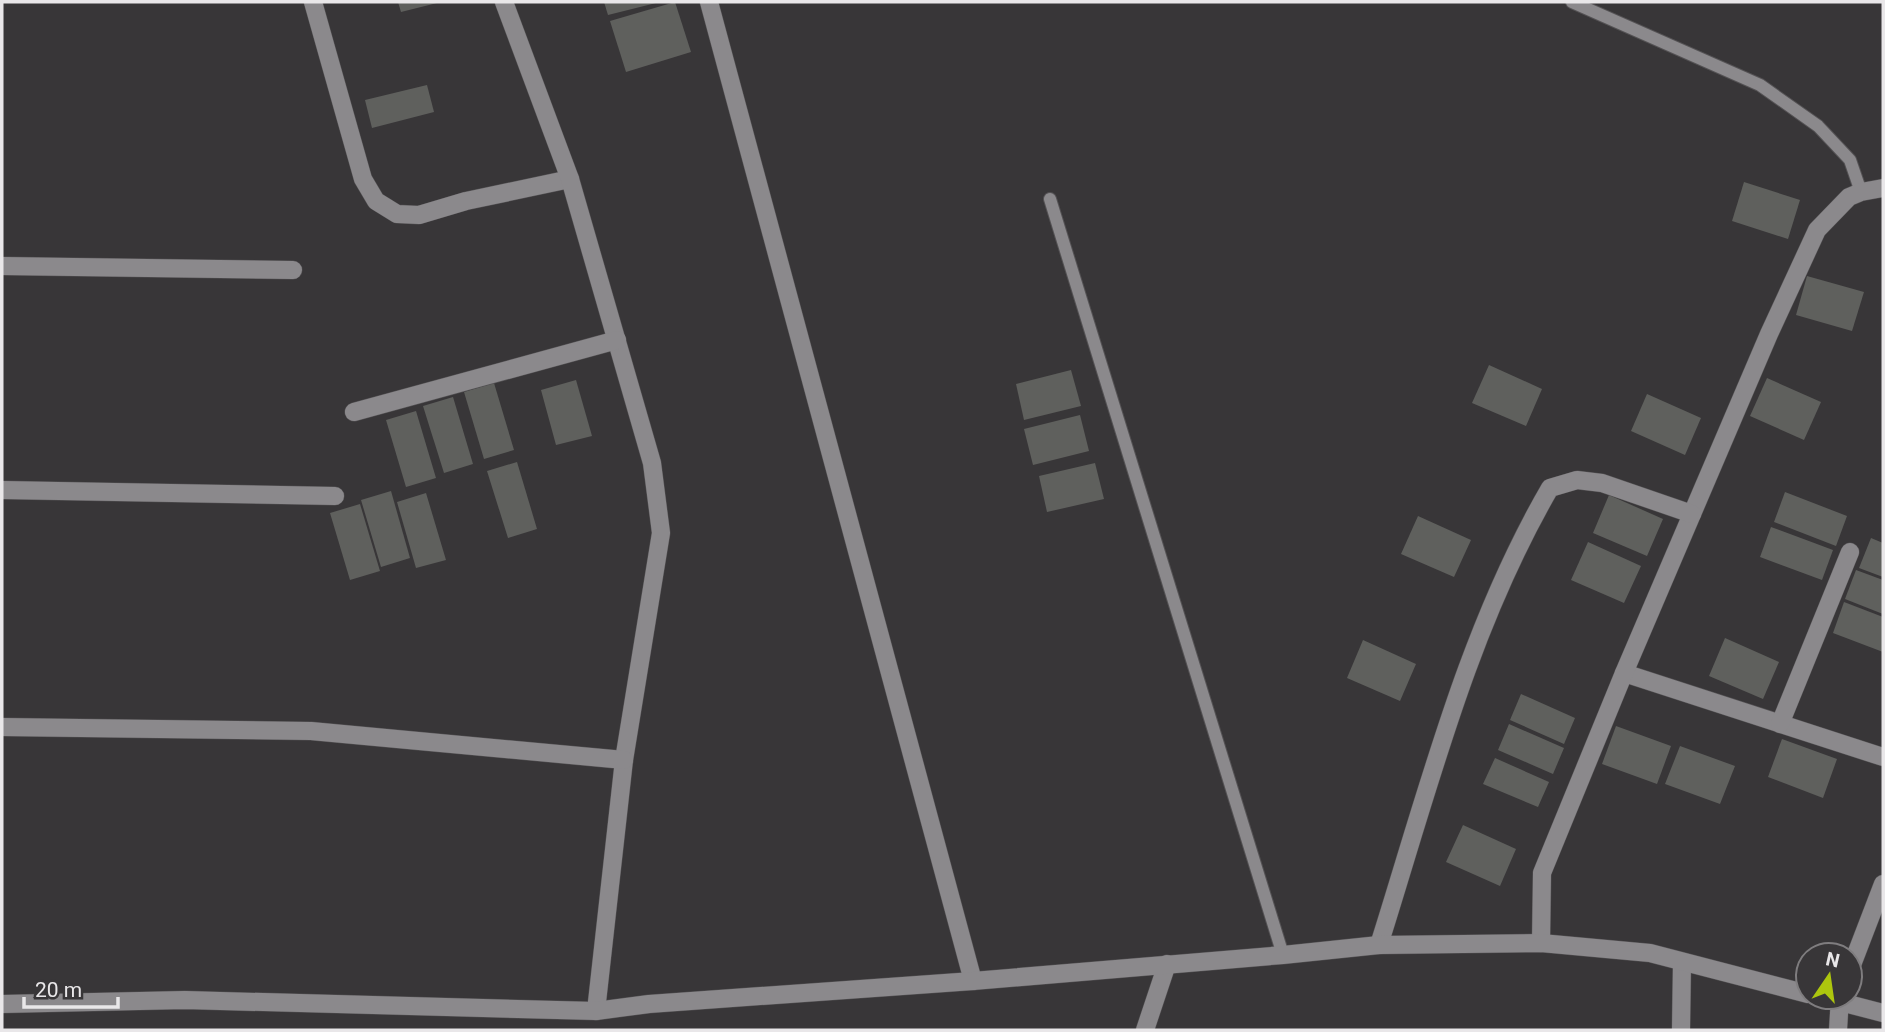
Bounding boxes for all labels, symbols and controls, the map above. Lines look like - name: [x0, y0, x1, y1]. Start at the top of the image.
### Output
- north arrow: [1794, 941, 1864, 1011]
- text: N: [1824, 947, 1842, 973]
- scale bar: [24, 965, 119, 1009]
- text: 20 m: [35, 978, 82, 1002]

